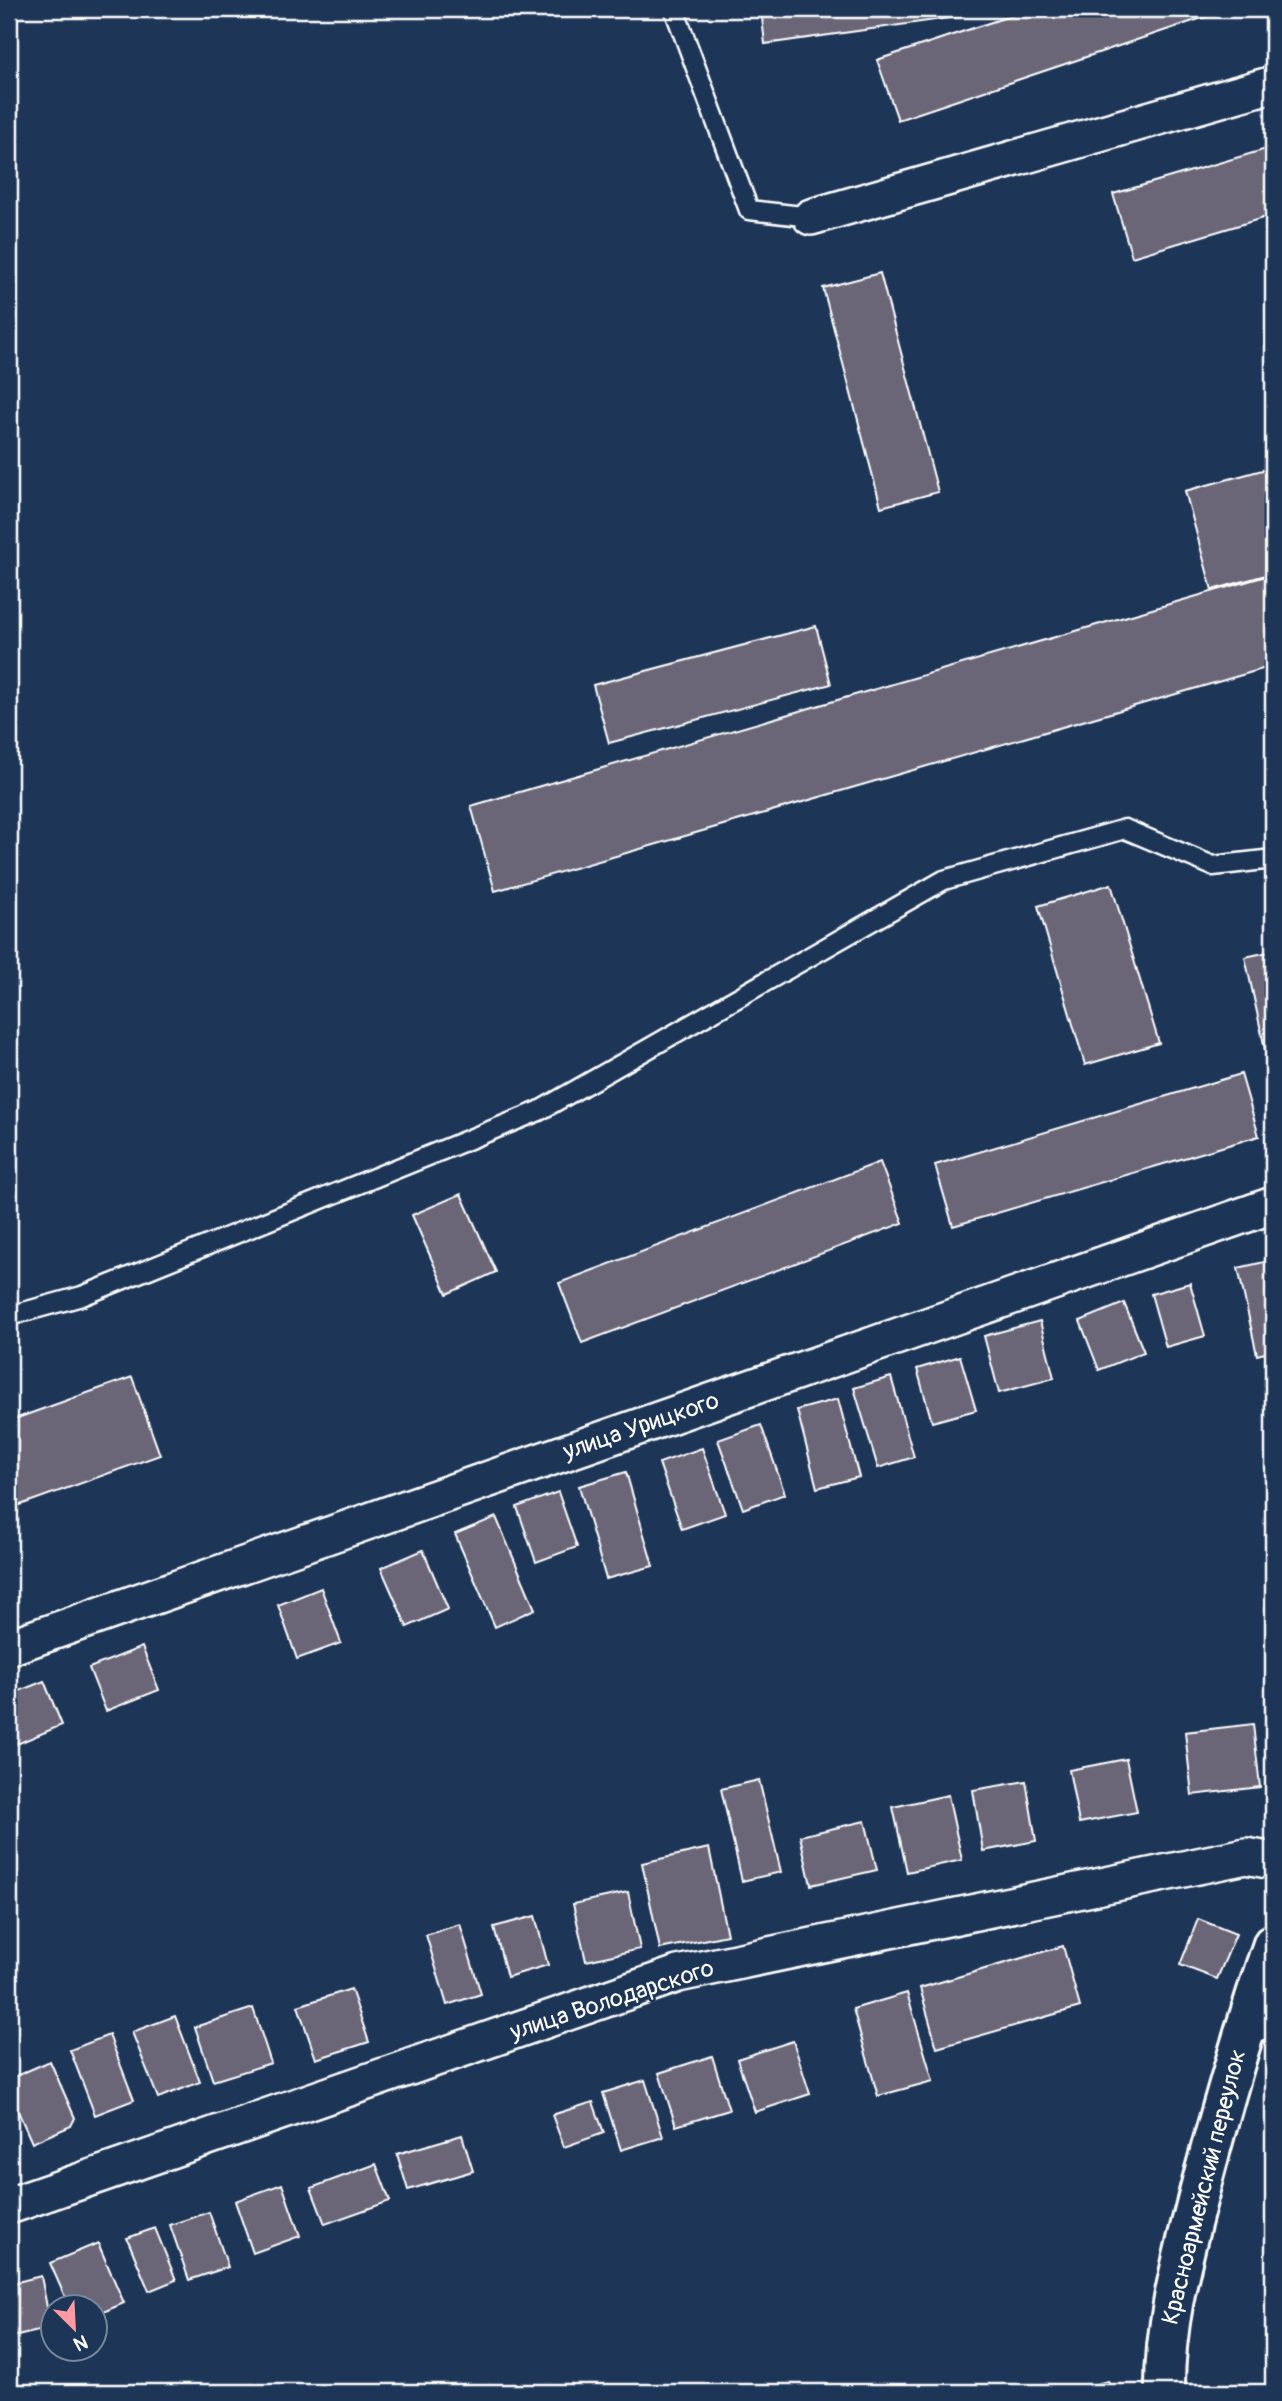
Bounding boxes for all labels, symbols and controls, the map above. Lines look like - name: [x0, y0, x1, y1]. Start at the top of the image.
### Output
- street label: улица Урицкого: [558, 1386, 723, 1467]
- street label: улица Володарского: [506, 1953, 718, 2047]
- street label: Красноармейский переулок: [1156, 2047, 1252, 2327]
- north arrow: [38, 2292, 108, 2362]
- text: N: [70, 2329, 91, 2356]

